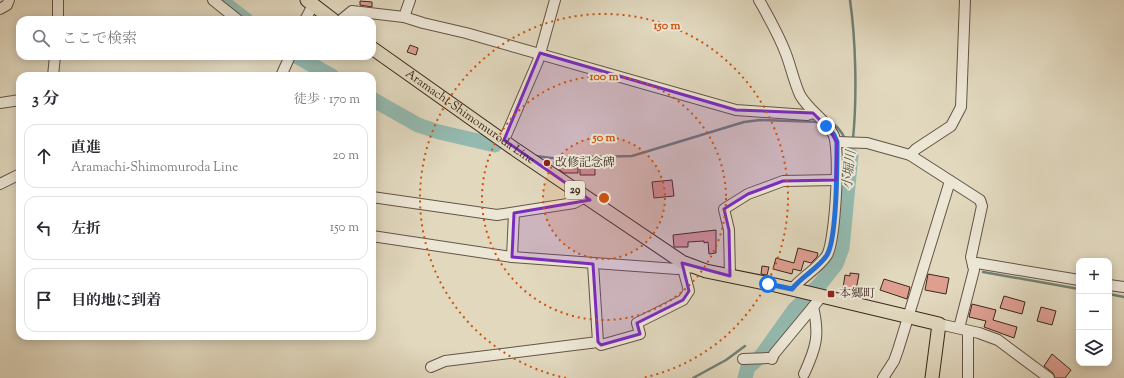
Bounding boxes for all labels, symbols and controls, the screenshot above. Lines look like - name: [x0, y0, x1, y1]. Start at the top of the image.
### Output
- search box: [16, 16, 376, 60]
- text: 150 m: [652, 17, 681, 35]
- icon: search: [30, 27, 52, 49]
- text: ここで検索: [62, 29, 137, 50]
- street label: Aramachi-Shimomuroda Line: [402, 65, 539, 169]
- text: 100 m: [588, 68, 619, 86]
- text: 3 分: [32, 88, 60, 112]
- text: 徒歩 · 170 m: [294, 91, 360, 109]
- route end: [817, 117, 835, 135]
- text: 50 m: [592, 129, 616, 147]
- text: 直進: [71, 138, 101, 159]
- icon: ahead: [33, 145, 55, 167]
- text: 20 m: [333, 147, 359, 165]
- water label: 小堀川: [839, 148, 861, 190]
- place label: 改修記念碑: [555, 154, 615, 172]
- marker: 改修記念碑: [542, 158, 552, 168]
- text: Aramachi-Shimomuroda Line: [71, 159, 238, 177]
- road number: 29: [565, 181, 585, 199]
- centre of rings: [597, 191, 611, 205]
- icon: left: [33, 217, 55, 239]
- text: 左折: [71, 219, 101, 240]
- text: 150 m: [330, 219, 359, 237]
- map controls: [1076, 258, 1112, 366]
- button: +: [1076, 258, 1112, 294]
- route start: [759, 275, 777, 293]
- place label: 本郷町: [839, 285, 875, 303]
- icon: arrive: [33, 289, 55, 311]
- marker: 本郷町: [826, 289, 836, 299]
- text: 目的地に到着: [71, 291, 161, 312]
- button: −: [1076, 294, 1112, 330]
- button: layers: [1076, 330, 1112, 366]

